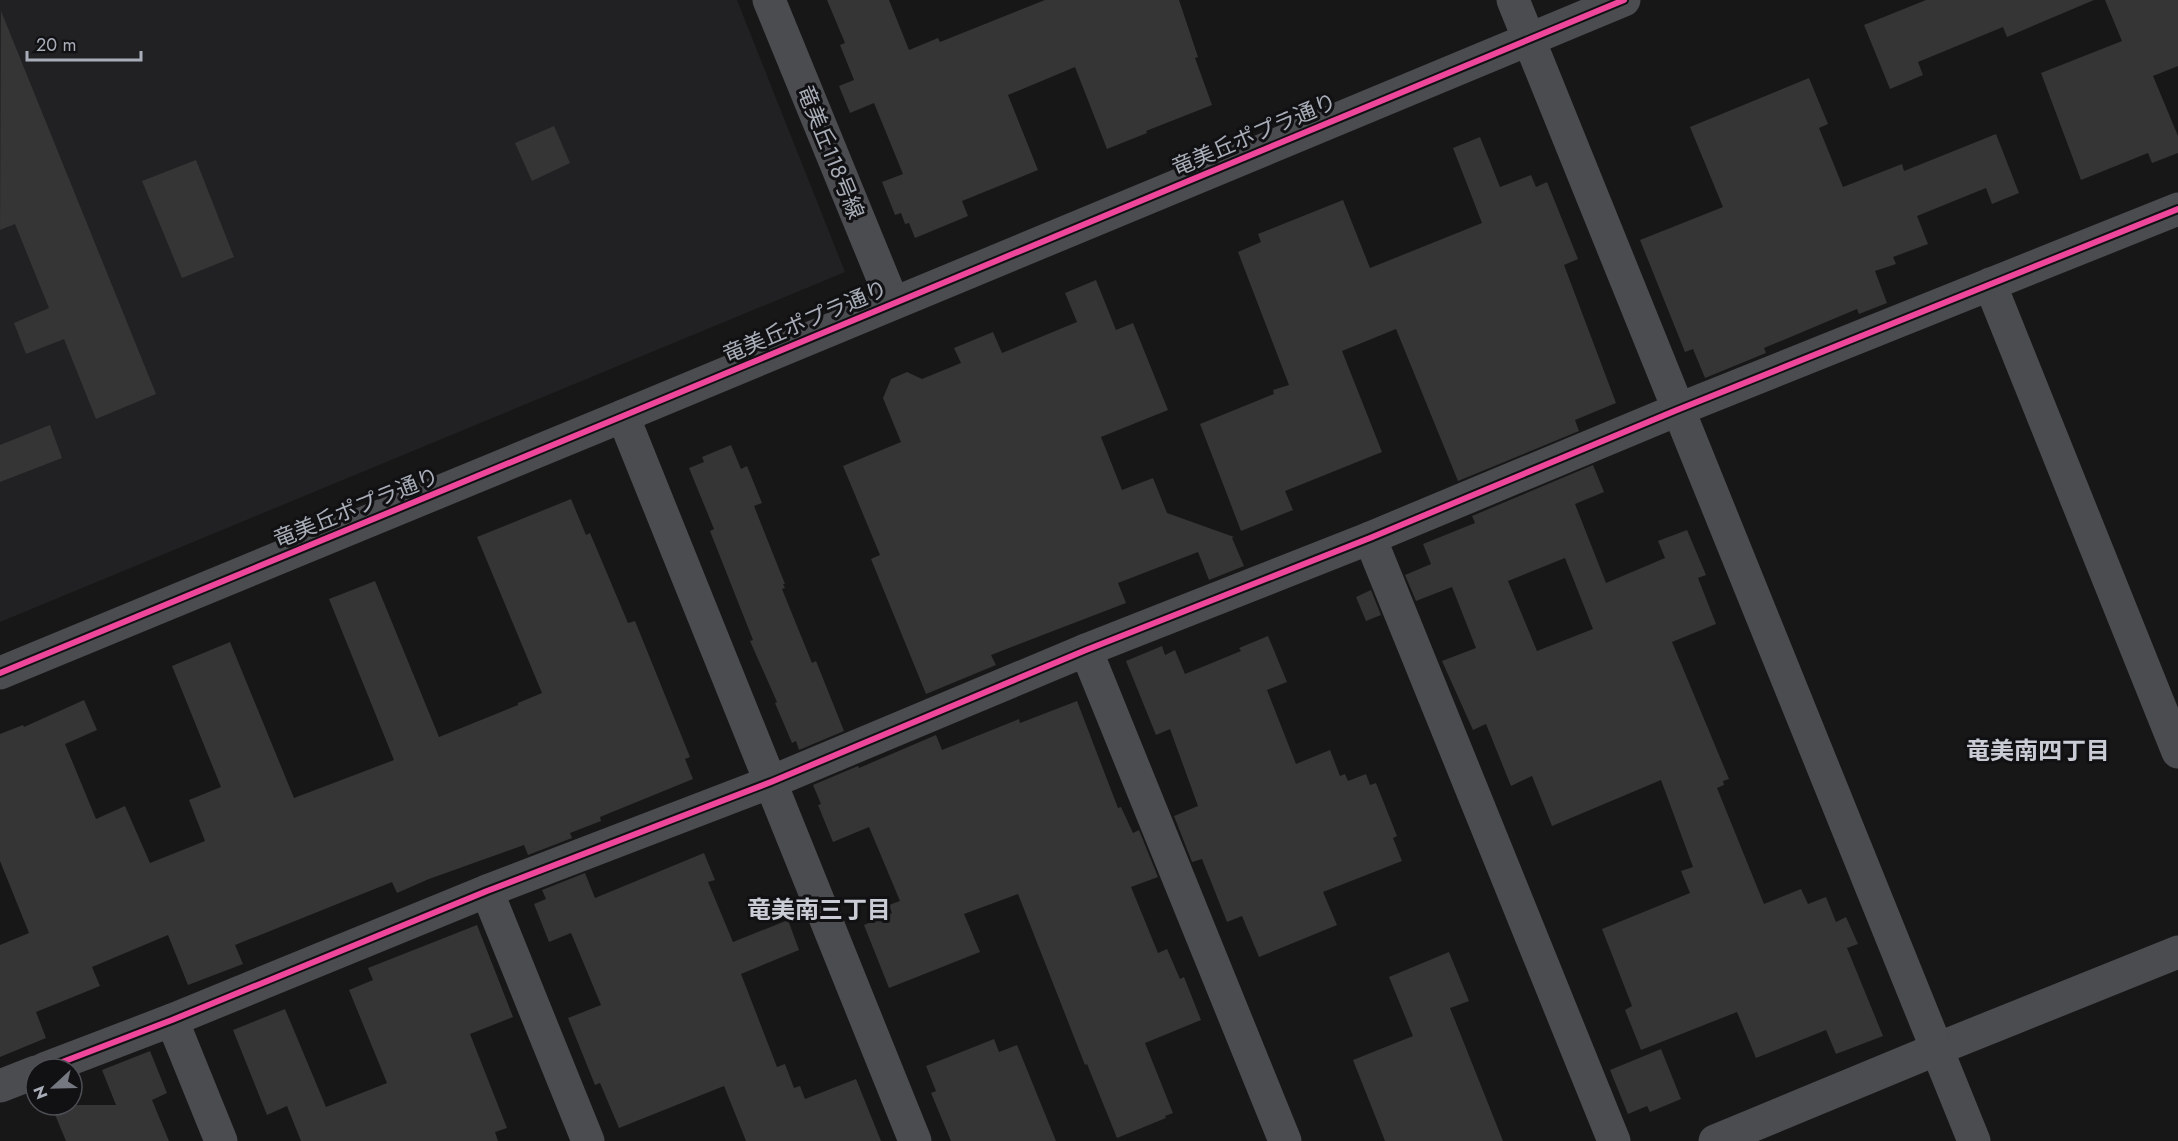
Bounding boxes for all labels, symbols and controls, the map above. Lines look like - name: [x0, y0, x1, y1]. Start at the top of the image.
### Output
- scale bar: [27, 24, 141, 62]
- text: 20 m: [36, 32, 76, 58]
- street label: 竜美丘118号線: [790, 80, 872, 224]
- street label: 竜美丘ポプラ通り: [1167, 85, 1341, 183]
- street label: 竜美丘ポプラ通り: [718, 272, 892, 370]
- street label: 竜美丘ポプラ通り: [268, 459, 444, 555]
- district label: 竜美南四丁目: [1966, 733, 2110, 768]
- district label: 竜美南三丁目: [747, 892, 891, 927]
- north arrow: [24, 1057, 84, 1117]
- text: N: [28, 1082, 54, 1103]

